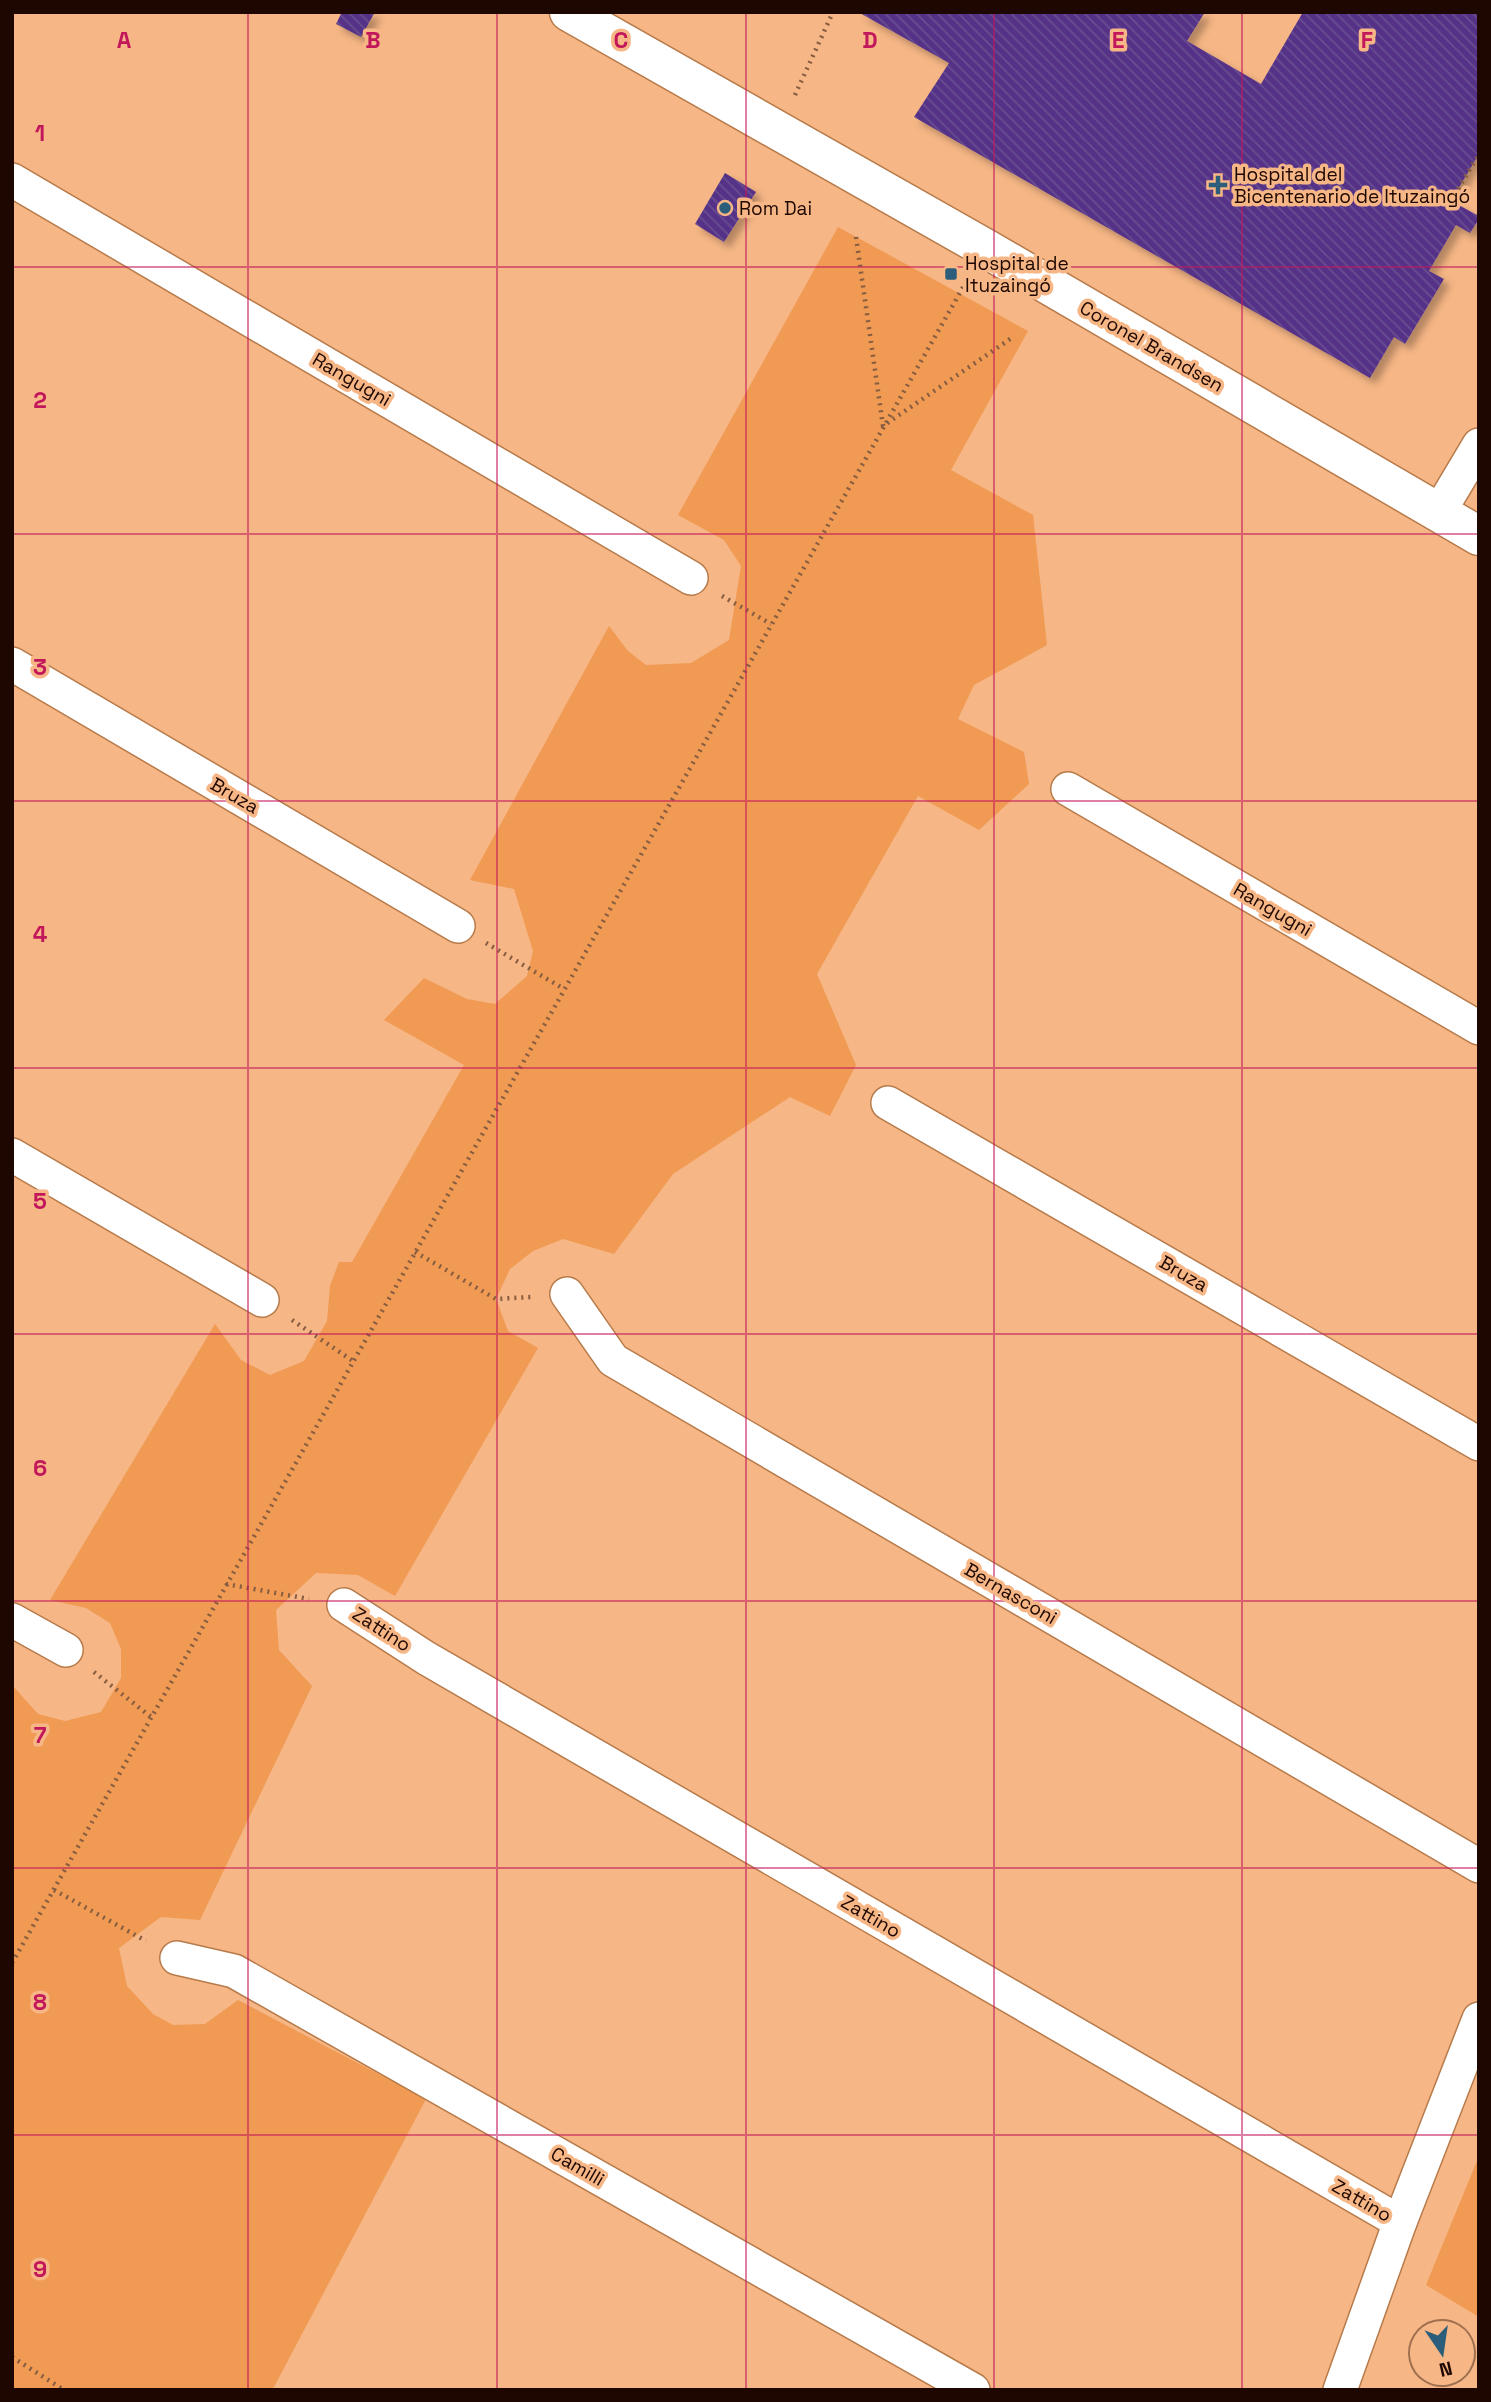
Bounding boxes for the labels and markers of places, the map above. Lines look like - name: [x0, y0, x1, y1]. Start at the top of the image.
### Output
- place label: Hospital del Bicentenario de Ituzaingó: [1234, 162, 1470, 209]
- marker: Hospital del Bicentenario de Ituzaingó: [1208, 175, 1228, 195]
- place label: Rom Dai: [739, 196, 812, 221]
- marker: Rom Dai: [717, 200, 733, 216]
- place label: Hospital de Ituzaingó: [965, 251, 1069, 298]
- marker: Hospital de Ituzaingó: [943, 266, 959, 282]

